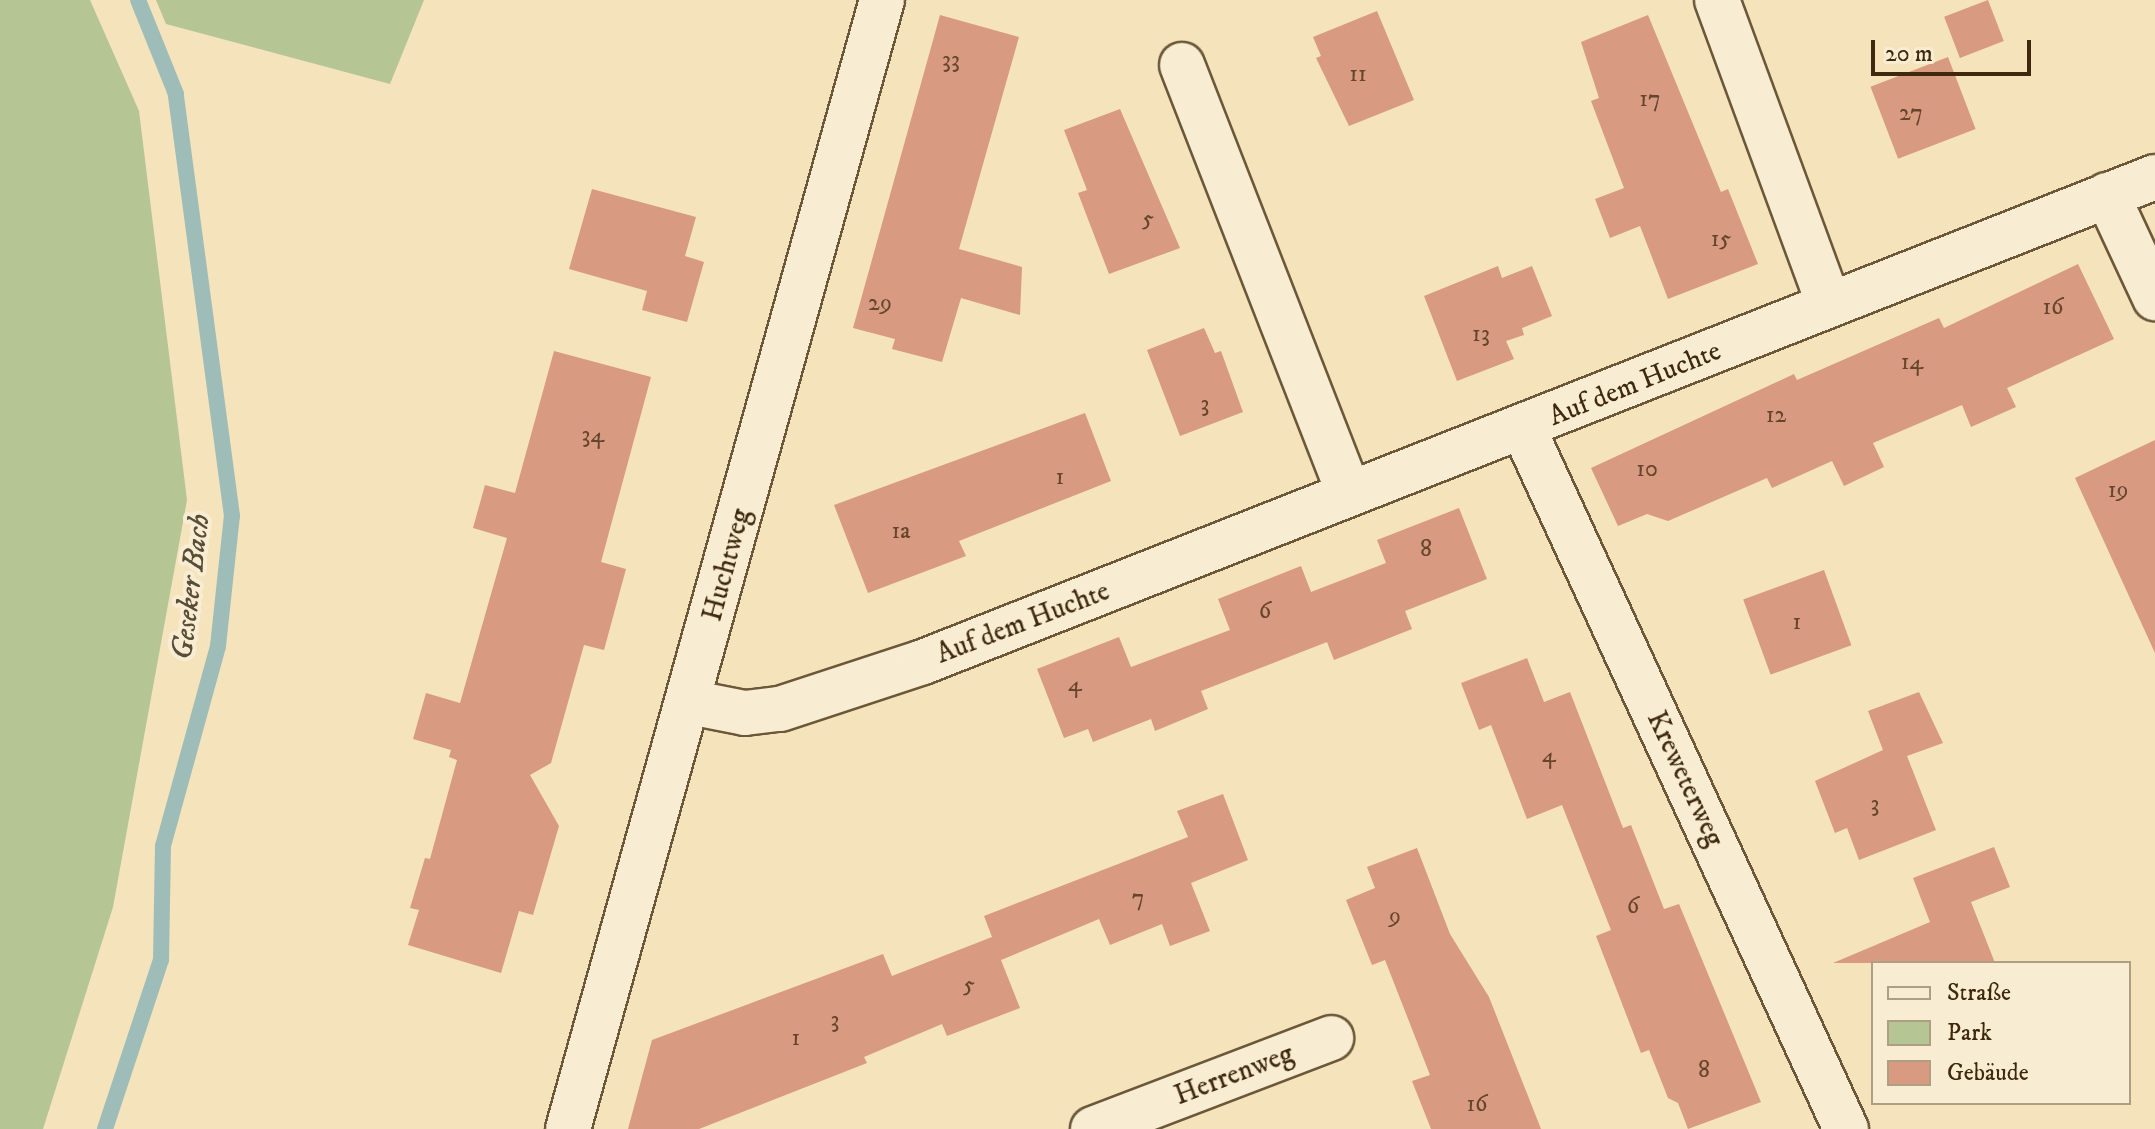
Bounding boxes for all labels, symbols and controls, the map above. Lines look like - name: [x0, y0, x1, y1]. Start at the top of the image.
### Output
- scale bar: [1875, 24, 2035, 74]
- text: 20 m: [1885, 39, 1933, 69]
- house number: 33: [942, 47, 960, 75]
- house number: 11: [1349, 61, 1367, 89]
- house number: 17: [1639, 86, 1661, 114]
- house number: 27: [1899, 100, 1923, 128]
- house number: 5: [1142, 206, 1154, 234]
- house number: 15: [1711, 226, 1731, 254]
- house number: 29: [868, 290, 892, 318]
- house number: 16: [2042, 294, 2064, 322]
- house number: 13: [1472, 321, 1490, 349]
- street label: Auf dem Huchte: [1544, 334, 1726, 434]
- house number: 14: [1901, 349, 1923, 377]
- house number: 3: [1201, 391, 1209, 419]
- house number: 12: [1766, 402, 1786, 430]
- house number: 34: [582, 422, 604, 450]
- house number: 10: [1636, 456, 1658, 484]
- house number: 1: [1056, 464, 1064, 492]
- house number: 19: [2108, 477, 2128, 505]
- street label: Huchtweg: [696, 505, 758, 625]
- water label: Geseker Bach: [165, 512, 219, 662]
- house number: 1a: [891, 518, 911, 546]
- house number: 8: [1420, 536, 1432, 564]
- street label: Auf dem Huchte: [932, 575, 1114, 671]
- house number: 6: [1259, 598, 1271, 626]
- house number: 1: [1793, 609, 1801, 637]
- house number: 4: [1068, 671, 1082, 699]
- street label: Kreweterweg: [1639, 706, 1731, 852]
- house number: 4: [1542, 742, 1556, 770]
- house number: 3: [1871, 791, 1879, 819]
- house number: 7: [1132, 885, 1144, 913]
- house number: 6: [1627, 893, 1639, 921]
- house number: 9: [1389, 903, 1401, 931]
- legend: [1871, 961, 2131, 1105]
- house number: 5: [963, 972, 975, 1000]
- text: Straße: [1947, 978, 2011, 1008]
- house number: 3: [831, 1007, 839, 1035]
- text: Park: [1947, 1018, 1992, 1048]
- house number: 1: [792, 1025, 800, 1053]
- street label: Herrenweg: [1170, 1037, 1298, 1113]
- house number: 8: [1698, 1057, 1710, 1085]
- text: Gebäude: [1947, 1058, 2029, 1088]
- house number: 16: [1466, 1091, 1488, 1119]

